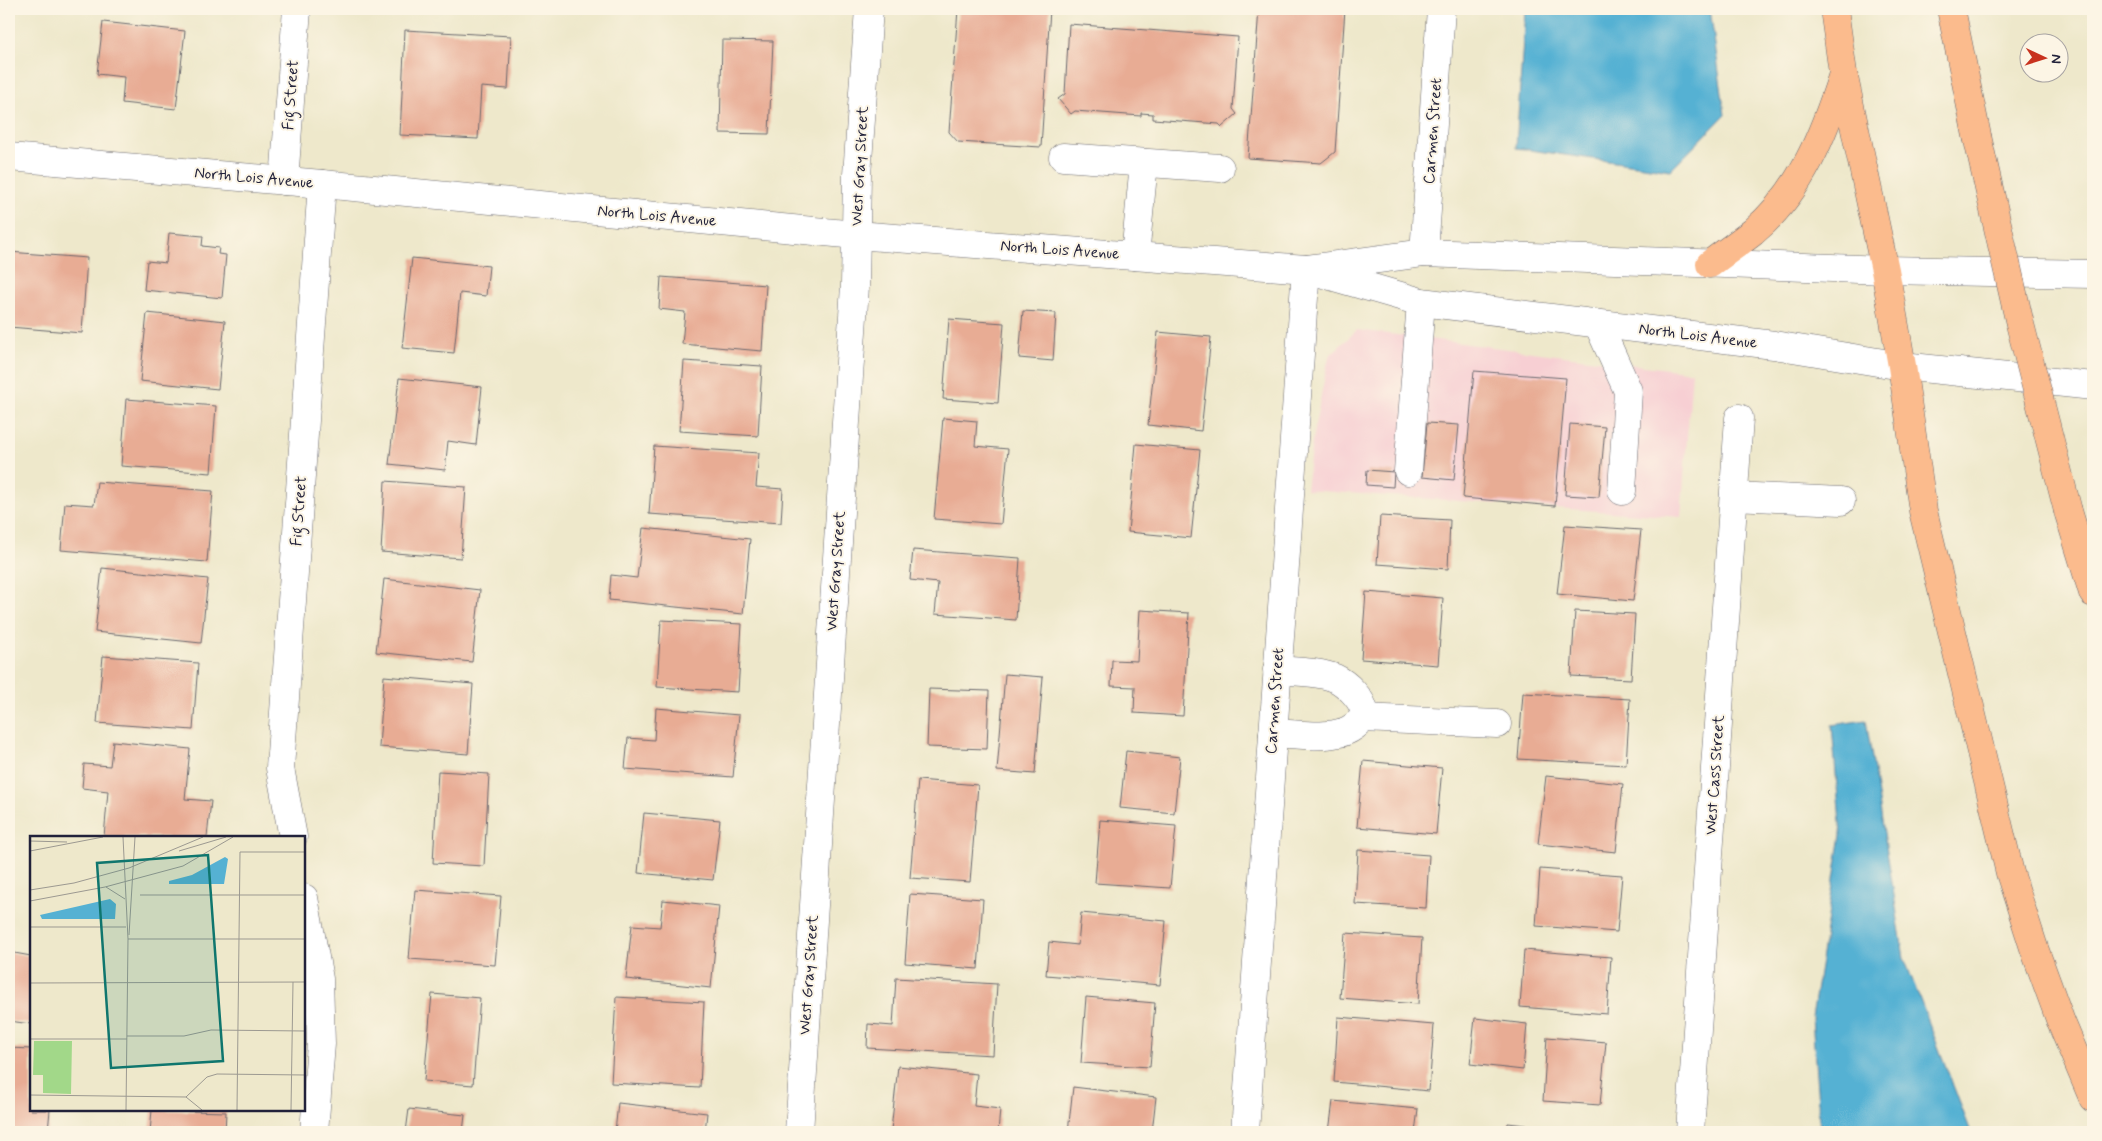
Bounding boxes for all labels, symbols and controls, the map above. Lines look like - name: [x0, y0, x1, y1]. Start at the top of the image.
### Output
- north arrow: [2020, 32, 2070, 82]
- text: N: [2047, 54, 2065, 64]
- street label: Fig Street: [278, 59, 305, 131]
- street label: Carmen Street: [1419, 77, 1447, 185]
- street label: West Gray Street: [846, 105, 874, 226]
- street label: North Lois Avenue: [194, 162, 315, 194]
- street label: North Lois Avenue: [597, 200, 718, 232]
- street label: North Lois Avenue: [1000, 235, 1121, 265]
- street label: North Lois Avenue: [1637, 318, 1759, 354]
- street label: Fig Street: [286, 475, 313, 547]
- street label: West Gray Street: [821, 510, 851, 632]
- street label: Carmen Street: [1261, 647, 1289, 755]
- street label: West Cass Street: [1700, 714, 1730, 836]
- inset map: [30, 836, 305, 1111]
- street label: West Gray Street: [794, 914, 824, 1036]

